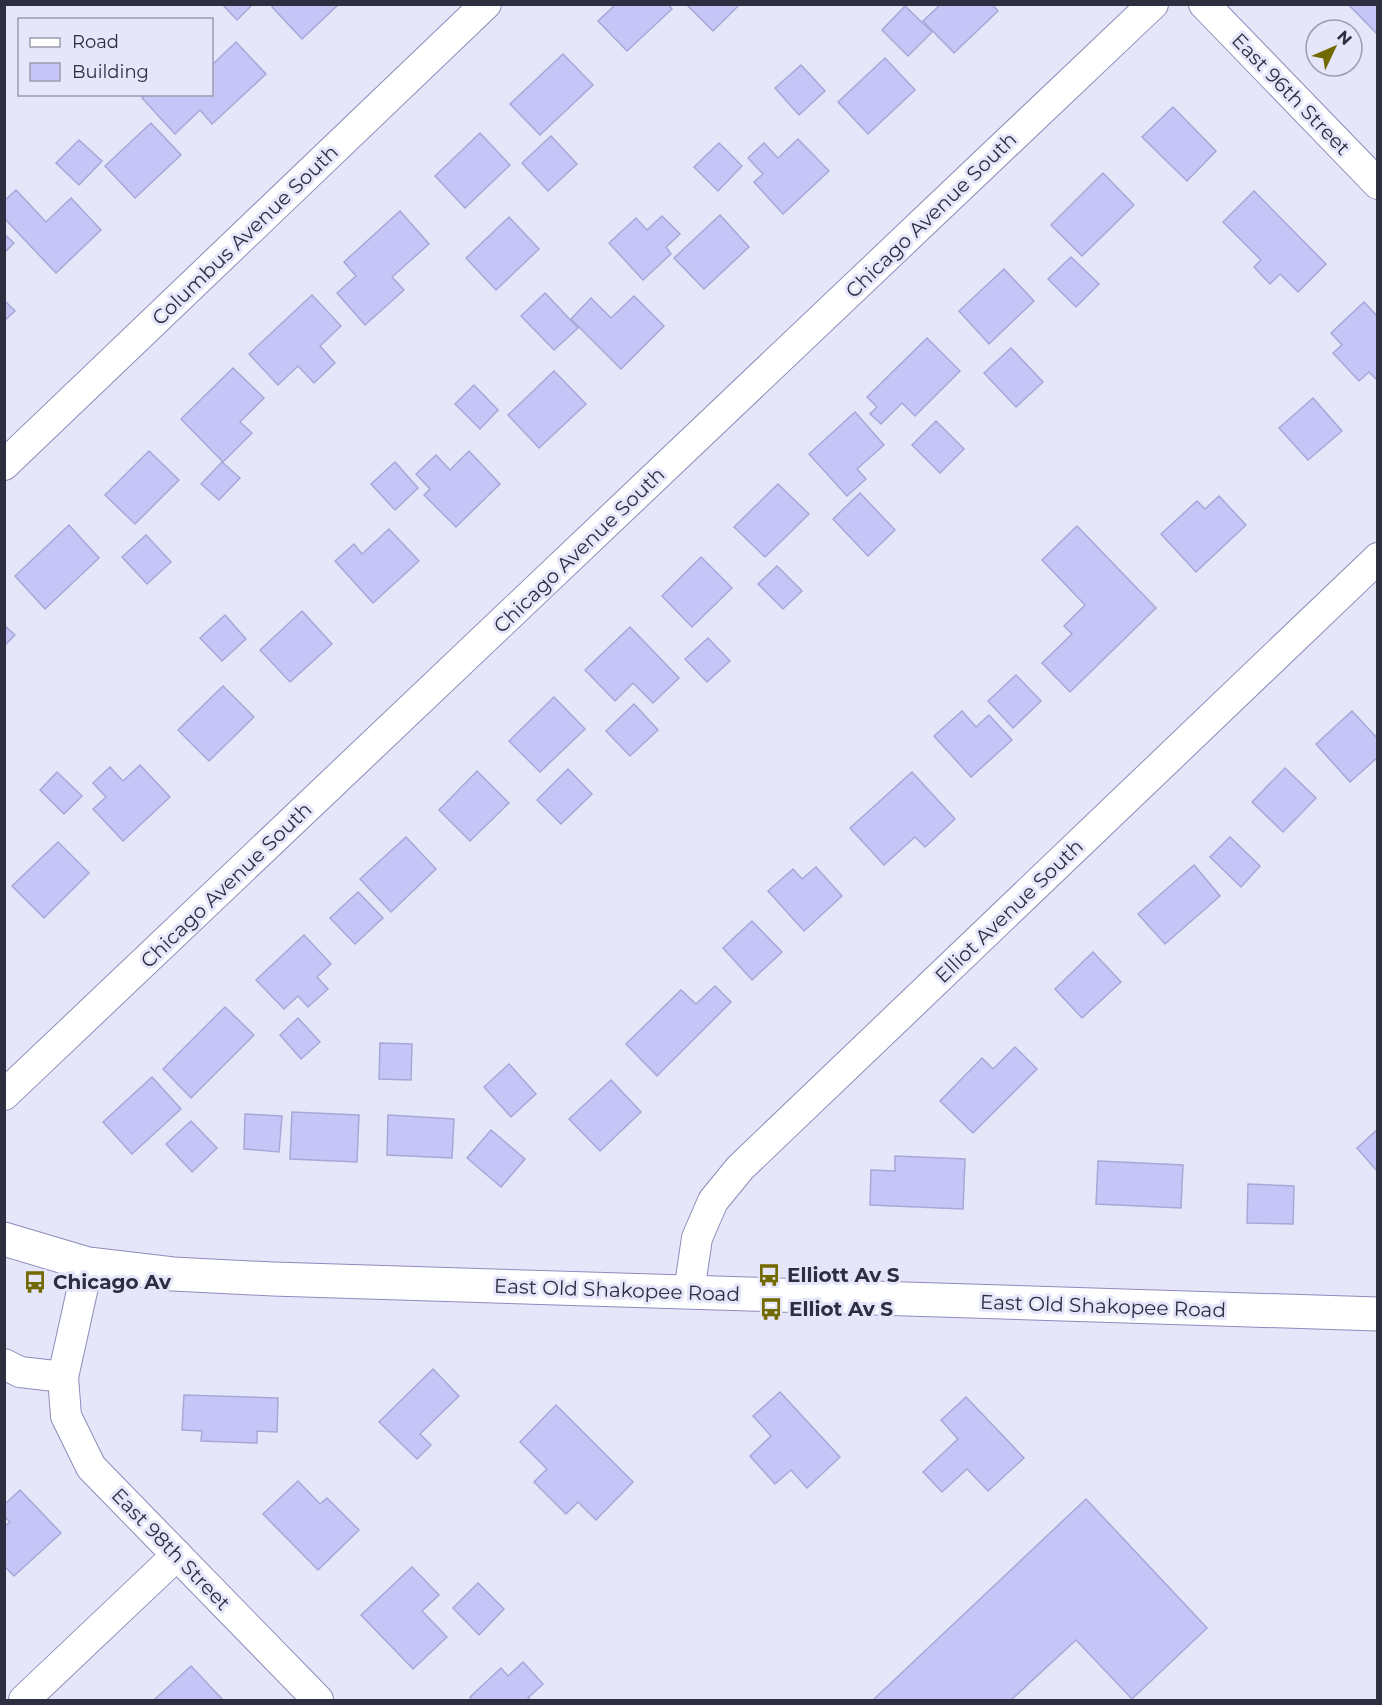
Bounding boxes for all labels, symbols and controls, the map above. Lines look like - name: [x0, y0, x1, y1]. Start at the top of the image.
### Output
- legend: [18, 18, 213, 96]
- north arrow: [1304, 18, 1364, 78]
- text: N: [1333, 27, 1356, 49]
- street label: East 96th Street: [1227, 28, 1355, 160]
- text: Road: [72, 31, 119, 53]
- text: Building: [72, 61, 149, 83]
- street label: Chicago Avenue South: [841, 127, 1021, 303]
- street label: Columbus Avenue South: [147, 140, 343, 330]
- street label: Chicago Avenue South: [489, 462, 669, 638]
- street label: Chicago Avenue South: [136, 797, 316, 973]
- street label: Elliot Avenue South: [930, 834, 1088, 988]
- bus stop icon: Elliott Av S: [756, 1262, 782, 1288]
- place label: Elliott Av S: [787, 1263, 900, 1287]
- bus stop icon: Chicago Av: [22, 1269, 48, 1295]
- place label: Chicago Av: [53, 1270, 172, 1294]
- street label: East Old Shakopee Road: [494, 1274, 740, 1306]
- street label: East Old Shakopee Road: [980, 1290, 1226, 1322]
- bus stop icon: Elliot Av S: [758, 1296, 784, 1322]
- place label: Elliot Av S: [789, 1297, 893, 1321]
- street label: East 98th Street: [107, 1483, 235, 1615]

